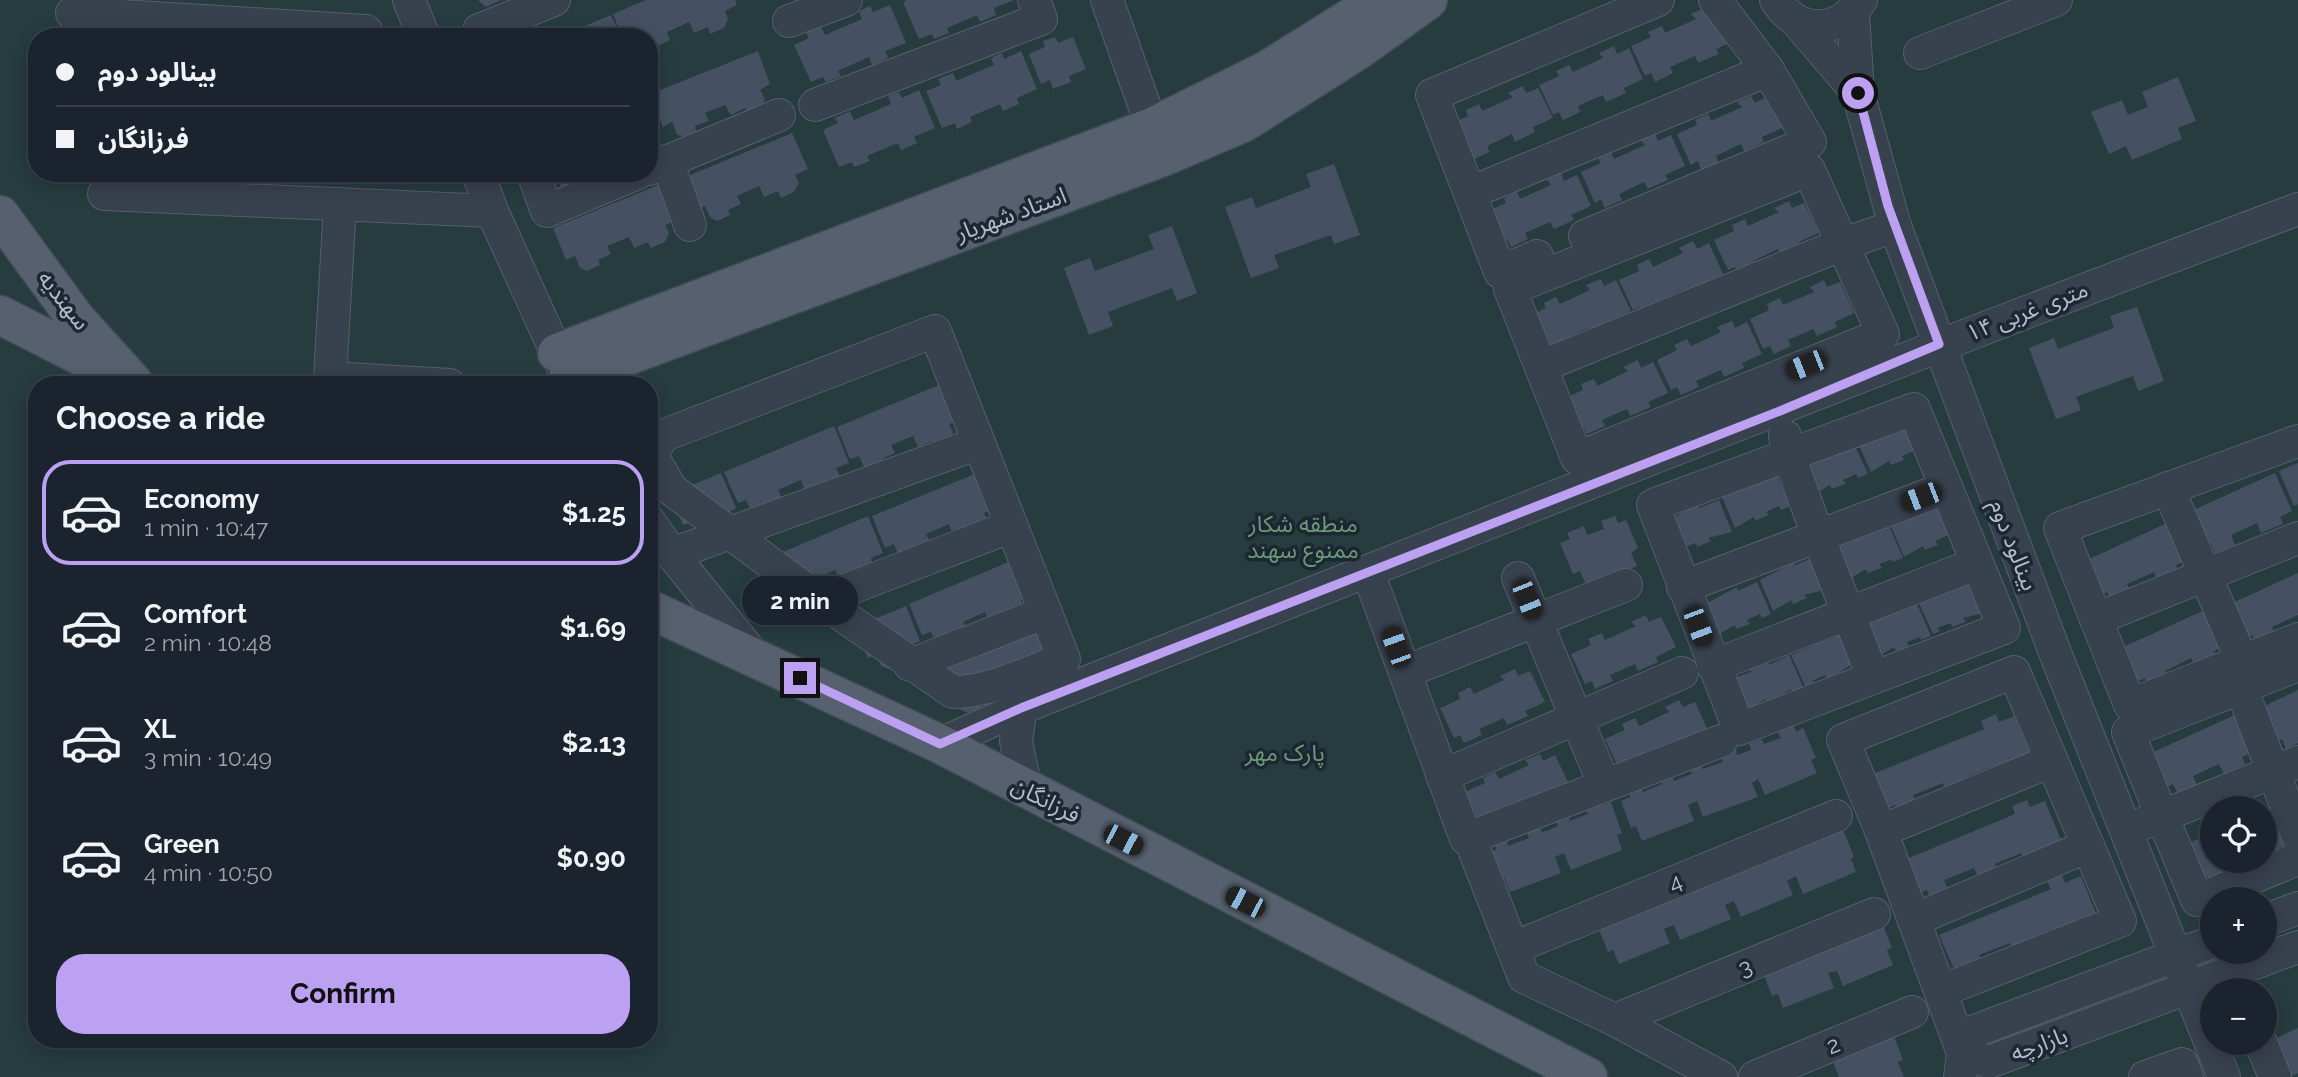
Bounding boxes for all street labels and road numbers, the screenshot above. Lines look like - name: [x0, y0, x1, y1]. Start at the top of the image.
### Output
- street label: استاد شهریار: [951, 181, 1070, 247]
- street label: سهندیه: [33, 265, 96, 335]
- street label: ۱۴ متری غربی: [1962, 275, 2092, 347]
- street label: بینالود دوم: [1980, 495, 2044, 596]
- street label: فرزانگان: [1007, 771, 1085, 829]
- street label: 4: [1664, 867, 1686, 896]
- street label: 3: [1734, 952, 1756, 981]
- street label: بازارچه: [2007, 1021, 2072, 1068]
- street label: 2: [1822, 1030, 1843, 1059]

